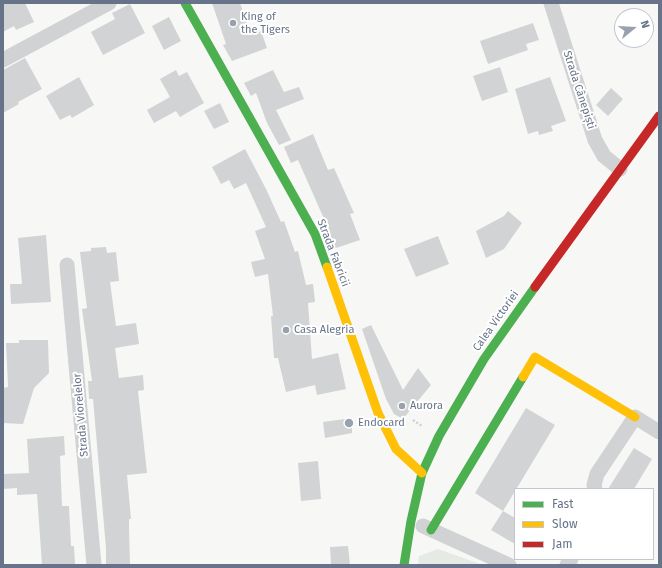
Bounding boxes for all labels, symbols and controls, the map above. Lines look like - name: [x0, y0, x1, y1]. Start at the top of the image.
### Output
- north arrow: [614, 8, 654, 48]
- place label: King of the Tigers: [241, 10, 290, 36]
- marker: King of the Tigers: [228, 18, 238, 28]
- text: N: [638, 19, 652, 30]
- street label: Strada Cânepiști: [560, 49, 598, 131]
- street label: Strada Fabricii: [314, 217, 352, 289]
- street label: Calea Victoriei: [470, 288, 522, 354]
- place label: Casa Alegria: [294, 323, 354, 337]
- marker: Casa Alegria: [281, 325, 291, 335]
- street label: Strada Viorelelor: [71, 373, 91, 457]
- place label: Aurora: [410, 399, 443, 413]
- marker: Aurora: [397, 401, 407, 411]
- place label: Endocard: [358, 416, 405, 430]
- marker: Endocard: [343, 417, 355, 429]
- legend: [514, 488, 654, 560]
- text: Fast: [552, 497, 574, 511]
- text: Slow: [552, 517, 578, 531]
- text: Jam: [552, 537, 572, 551]

